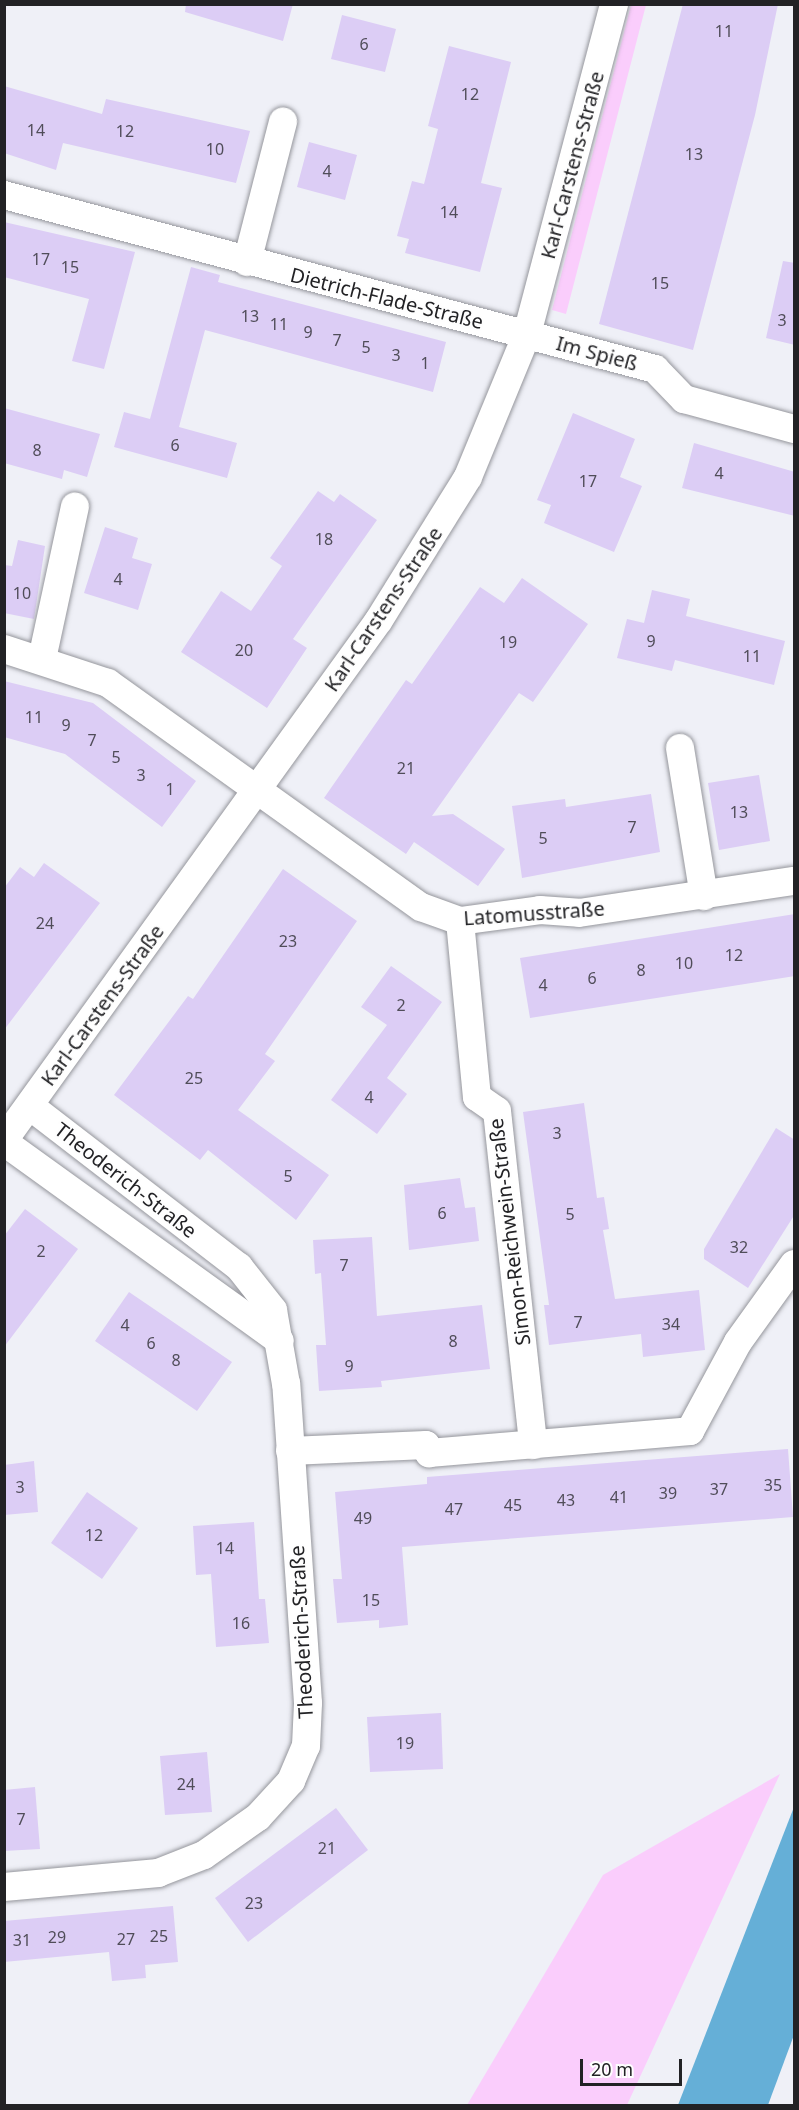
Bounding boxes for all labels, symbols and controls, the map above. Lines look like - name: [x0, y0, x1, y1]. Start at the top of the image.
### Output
- house number: 11: [715, 21, 733, 41]
- house number: 6: [359, 34, 369, 54]
- street label: Karl-Carstens-Straße: [535, 69, 609, 261]
- house number: 12: [461, 84, 479, 104]
- house number: 14: [27, 120, 45, 140]
- house number: 12: [116, 121, 134, 141]
- house number: 10: [206, 139, 224, 159]
- house number: 13: [685, 144, 703, 164]
- house number: 4: [322, 161, 332, 181]
- house number: 14: [440, 202, 458, 222]
- house number: 17: [32, 249, 50, 269]
- house number: 15: [61, 257, 79, 277]
- street label: Dietrich-Flade-Straße: [288, 262, 486, 334]
- house number: 15: [651, 273, 669, 293]
- house number: 13: [241, 306, 259, 326]
- house number: 3: [777, 310, 787, 330]
- house number: 11: [270, 314, 288, 334]
- house number: 9: [303, 322, 313, 342]
- house number: 7: [332, 330, 342, 350]
- street label: Im Spieß: [554, 331, 640, 375]
- house number: 5: [361, 337, 371, 357]
- house number: 3: [391, 345, 401, 365]
- house number: 1: [420, 353, 430, 373]
- house number: 6: [170, 435, 180, 455]
- house number: 8: [32, 440, 42, 460]
- house number: 4: [714, 463, 724, 483]
- house number: 17: [579, 471, 597, 491]
- street label: Karl-Carstens-Straße: [319, 522, 447, 696]
- house number: 18: [315, 529, 333, 549]
- house number: 4: [113, 569, 123, 589]
- house number: 10: [13, 583, 31, 603]
- house number: 9: [646, 631, 656, 651]
- house number: 19: [499, 632, 517, 652]
- house number: 20: [235, 640, 253, 660]
- house number: 11: [743, 646, 761, 666]
- house number: 11: [25, 707, 43, 727]
- house number: 9: [61, 715, 71, 735]
- house number: 7: [87, 730, 97, 750]
- house number: 5: [111, 747, 121, 767]
- house number: 21: [397, 758, 415, 778]
- house number: 3: [136, 765, 146, 785]
- house number: 1: [165, 779, 175, 799]
- house number: 13: [730, 802, 748, 822]
- house number: 7: [627, 817, 637, 837]
- house number: 5: [538, 828, 548, 848]
- street label: Latomusstraße: [463, 896, 605, 930]
- house number: 24: [36, 913, 54, 933]
- street label: Karl-Carstens-Straße: [36, 920, 168, 1090]
- house number: 23: [279, 931, 297, 951]
- house number: 12: [725, 945, 743, 965]
- house number: 10: [675, 953, 693, 973]
- house number: 8: [636, 960, 646, 980]
- house number: 6: [587, 968, 597, 988]
- house number: 4: [538, 975, 548, 995]
- house number: 2: [396, 995, 406, 1015]
- house number: 25: [185, 1068, 203, 1088]
- house number: 4: [364, 1087, 374, 1107]
- street label: Theoderich-Straße: [50, 1117, 202, 1243]
- street label: Simon-Reichwein-Straße: [483, 1117, 535, 1347]
- house number: 3: [552, 1123, 562, 1143]
- house number: 5: [283, 1166, 293, 1186]
- house number: 6: [437, 1203, 447, 1223]
- house number: 5: [565, 1204, 575, 1224]
- house number: 32: [730, 1237, 748, 1257]
- house number: 2: [36, 1241, 46, 1261]
- house number: 7: [339, 1255, 349, 1275]
- house number: 7: [573, 1312, 583, 1332]
- house number: 34: [662, 1314, 680, 1334]
- house number: 4: [120, 1315, 130, 1335]
- house number: 8: [448, 1331, 458, 1351]
- house number: 6: [146, 1333, 156, 1353]
- house number: 8: [171, 1350, 181, 1370]
- house number: 9: [344, 1356, 354, 1376]
- house number: 35: [764, 1475, 782, 1495]
- house number: 3: [15, 1477, 25, 1497]
- house number: 37: [710, 1479, 728, 1499]
- house number: 39: [659, 1483, 677, 1503]
- house number: 41: [610, 1487, 628, 1507]
- house number: 43: [557, 1490, 575, 1510]
- house number: 45: [504, 1495, 522, 1515]
- house number: 47: [445, 1499, 463, 1519]
- house number: 49: [354, 1508, 372, 1528]
- house number: 12: [85, 1525, 103, 1545]
- house number: 14: [216, 1538, 234, 1558]
- street label: Theoderich-Straße: [284, 1545, 318, 1719]
- house number: 15: [362, 1590, 380, 1610]
- house number: 16: [232, 1613, 250, 1633]
- house number: 19: [396, 1733, 414, 1753]
- house number: 24: [177, 1774, 195, 1794]
- house number: 7: [16, 1809, 26, 1829]
- house number: 21: [318, 1838, 336, 1858]
- house number: 23: [245, 1893, 263, 1913]
- house number: 25: [150, 1926, 168, 1946]
- house number: 29: [48, 1927, 66, 1947]
- house number: 27: [117, 1929, 135, 1949]
- house number: 31: [13, 1930, 31, 1950]
- scale bar: [583, 2047, 685, 2085]
- text: 20 m: [591, 2057, 633, 2081]

